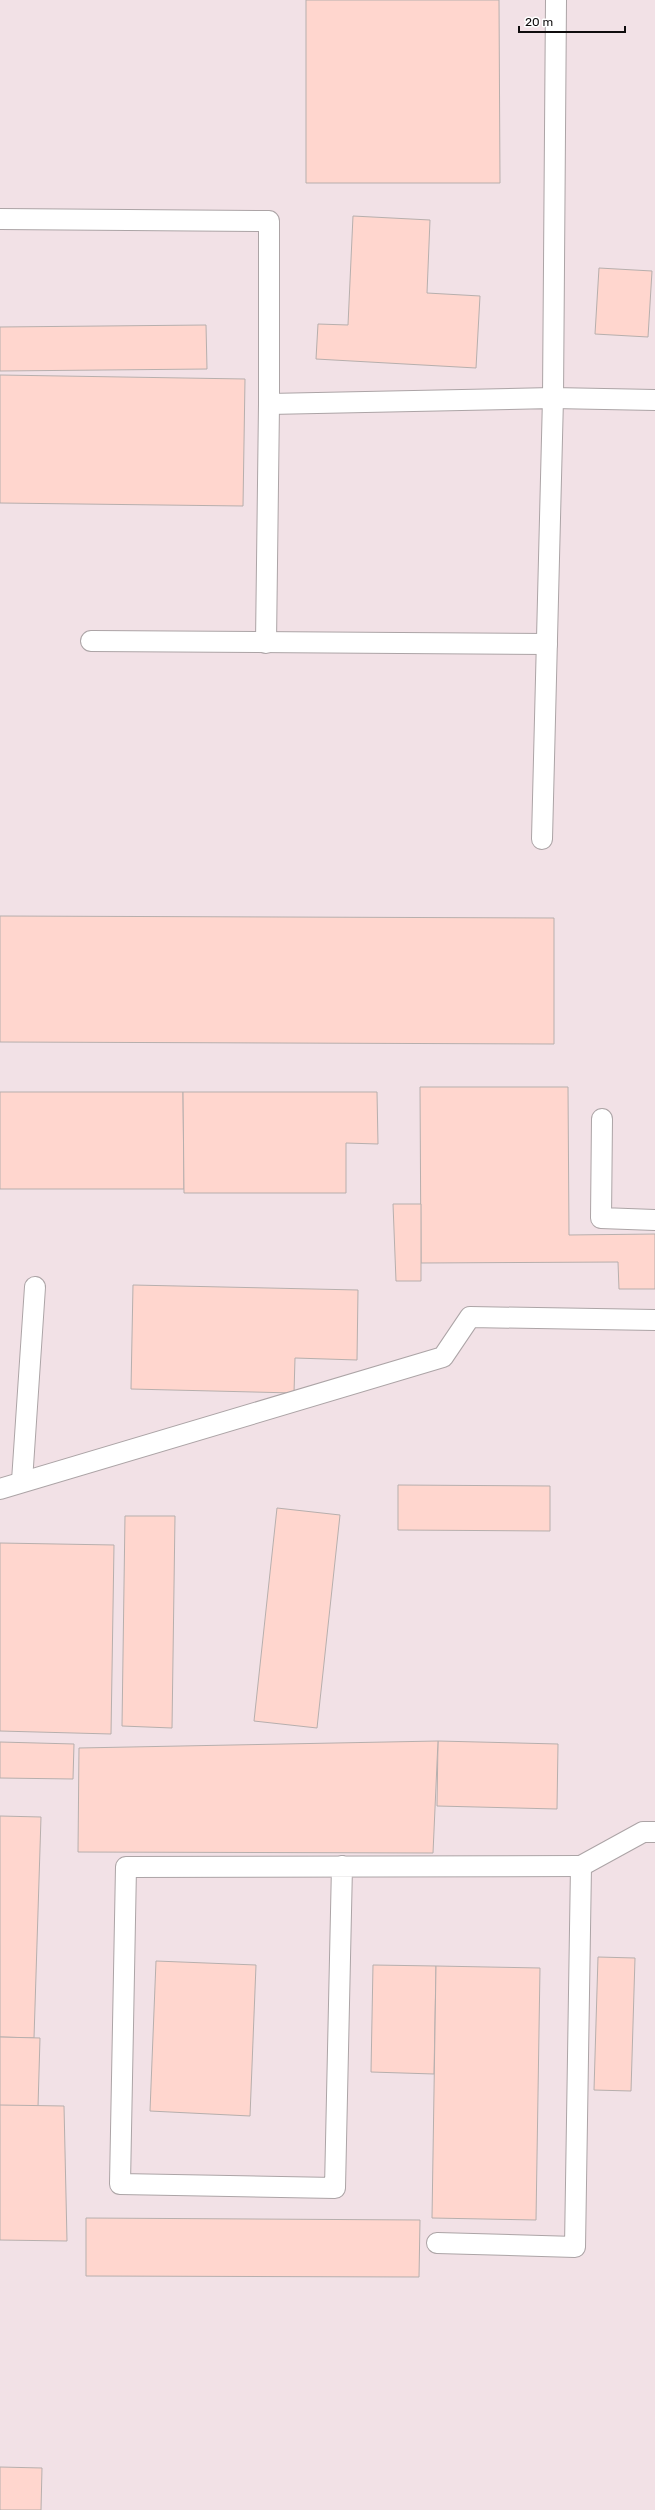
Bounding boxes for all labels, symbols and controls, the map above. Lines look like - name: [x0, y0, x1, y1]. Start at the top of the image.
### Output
- scale bar: [519, 8, 625, 34]
- text: 20 m: [525, 15, 553, 29]

